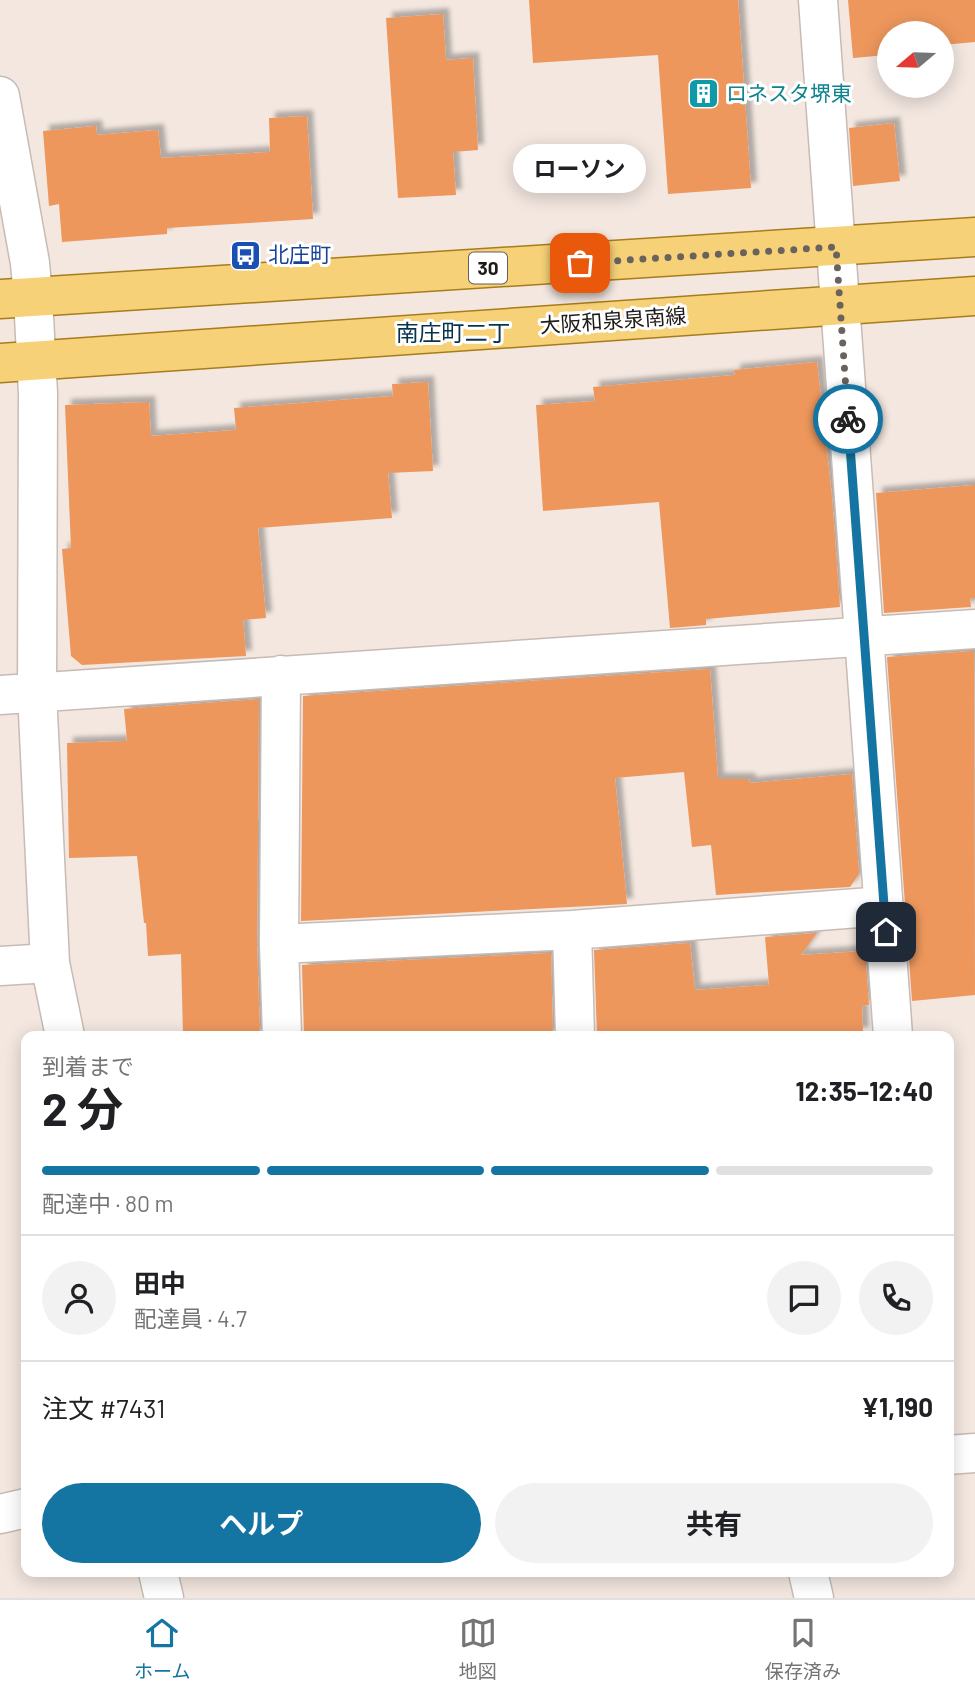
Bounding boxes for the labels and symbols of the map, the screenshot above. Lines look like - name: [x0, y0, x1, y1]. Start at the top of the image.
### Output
- north arrow: [877, 21, 954, 98]
- building icon: ロネスタ堺東: [686, 77, 720, 111]
- place label: ロネスタ堺東: [726, 80, 852, 105]
- callout: ローソン: [514, 144, 646, 193]
- pin: [550, 233, 610, 293]
- bus stop icon: 北庄町: [228, 238, 262, 272]
- place label: 北庄町: [268, 241, 331, 266]
- road number: 30: [469, 252, 507, 284]
- street label: 大阪和泉泉南線: [539, 302, 687, 337]
- district label: 南庄町二丁: [396, 318, 511, 346]
- courier: [813, 384, 883, 454]
- pin: [856, 902, 916, 962]

